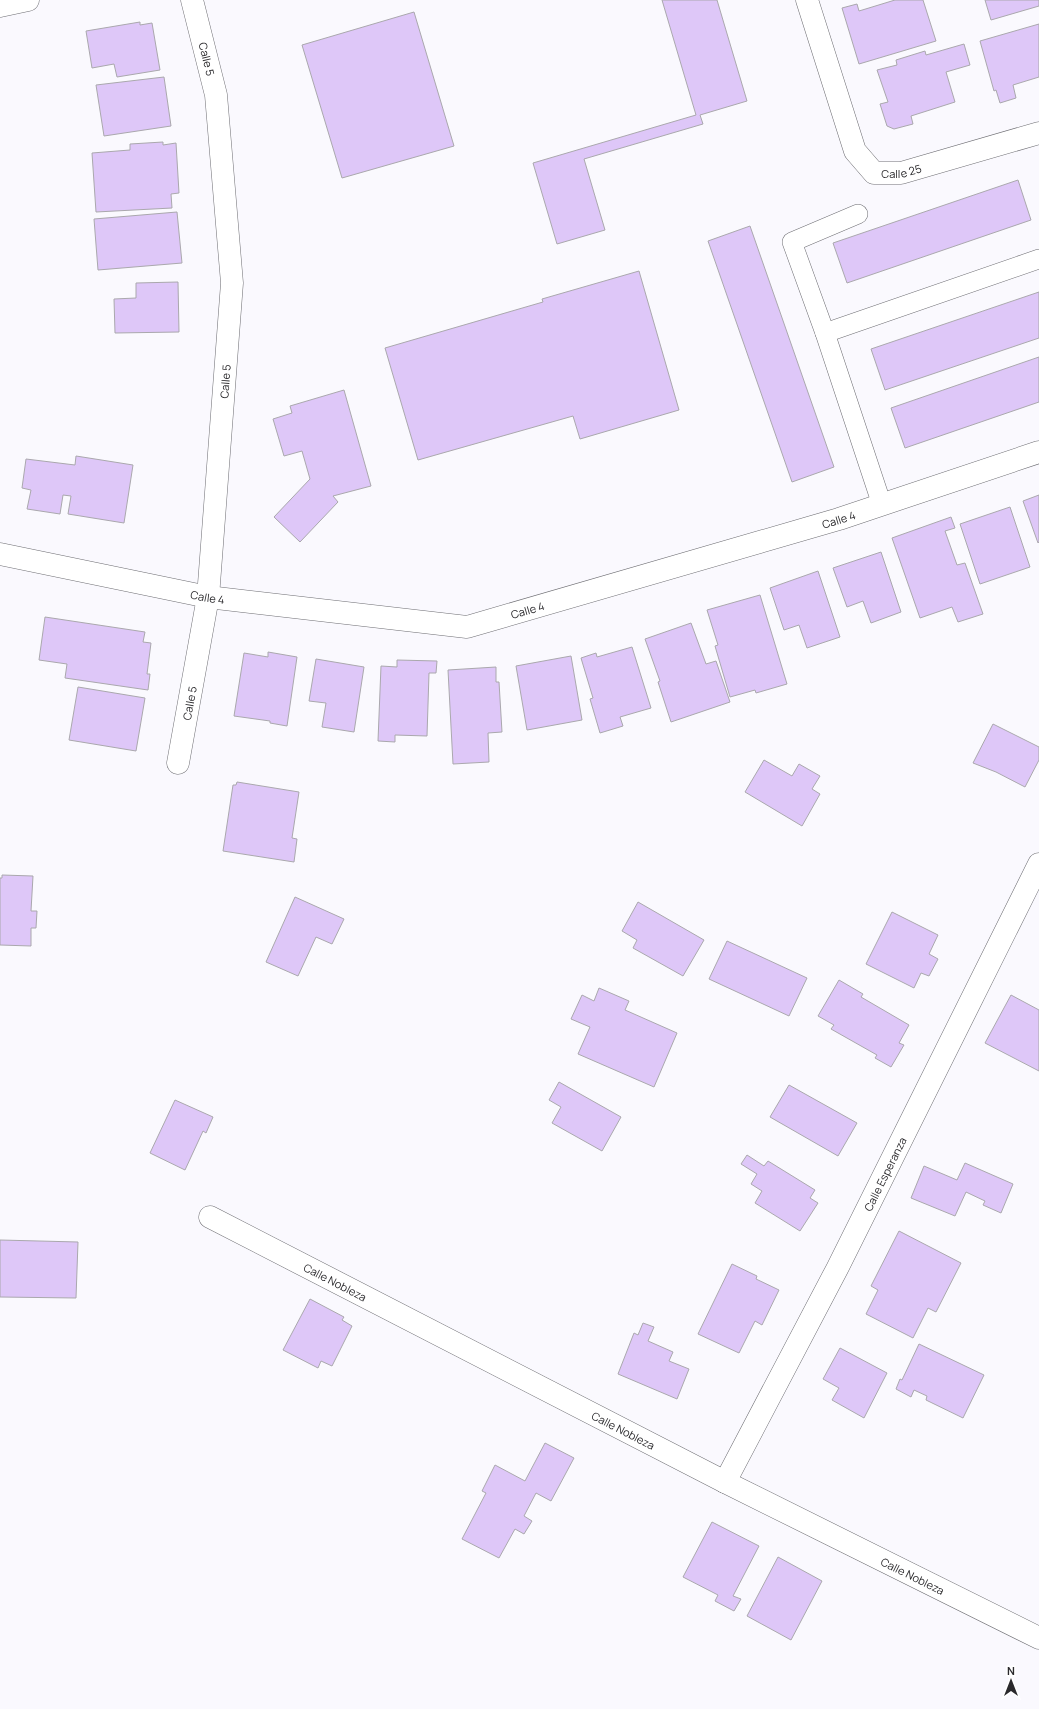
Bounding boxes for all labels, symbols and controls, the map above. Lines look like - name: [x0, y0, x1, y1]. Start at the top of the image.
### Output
- street label: Calle 5: [196, 41, 218, 77]
- street label: Calle 25: [881, 160, 923, 181]
- street label: Calle 5: [216, 364, 233, 399]
- street label: Calle 4: [820, 507, 857, 531]
- street label: Calle 4: [189, 586, 226, 606]
- street label: Calle 4: [509, 597, 546, 621]
- street label: Calle 5: [178, 685, 199, 721]
- street label: Calle Esperanza: [860, 1134, 909, 1213]
- street label: Calle Nobleza: [301, 1259, 369, 1304]
- street label: Calle Nobleza: [589, 1407, 658, 1452]
- street label: Calle Nobleza: [879, 1553, 947, 1597]
- north arrow: [991, 1661, 1031, 1701]
- text: N: [1007, 1663, 1015, 1678]

